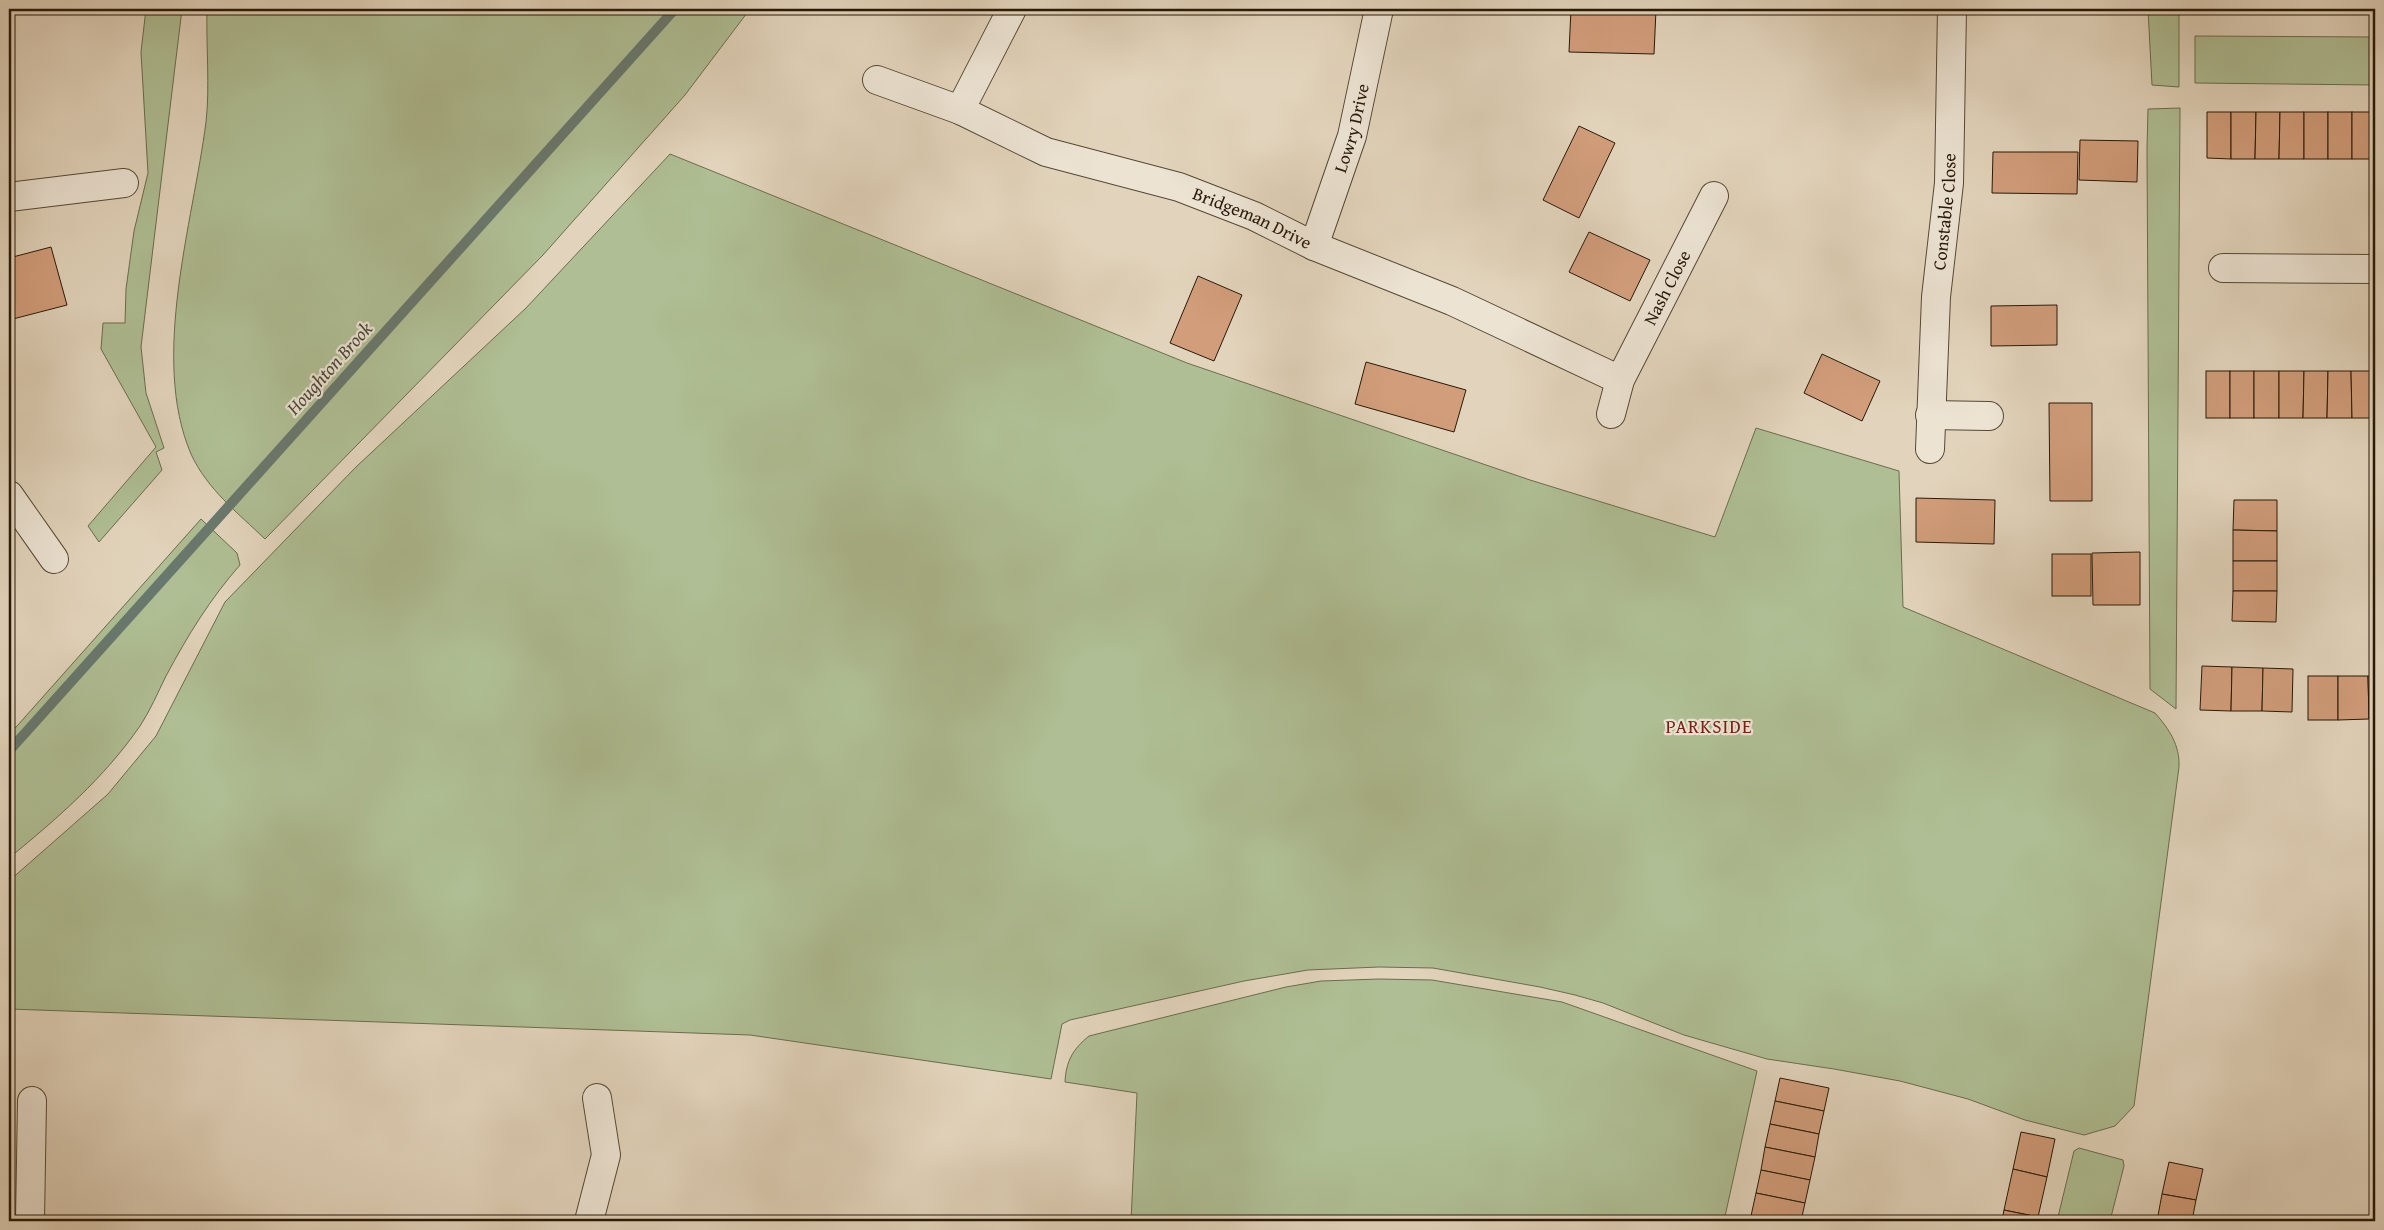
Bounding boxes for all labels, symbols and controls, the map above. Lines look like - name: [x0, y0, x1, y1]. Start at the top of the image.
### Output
- street label: Lowry Drive: [1326, 81, 1376, 176]
- street label: Constable Close: [1925, 153, 1963, 272]
- street label: Bridgeman Drive: [1189, 180, 1316, 256]
- street label: Nash Close: [1636, 245, 1697, 330]
- water label: Houghton Brook: [279, 315, 379, 422]
- district label: PARKSIDE: [1665, 712, 1753, 740]

